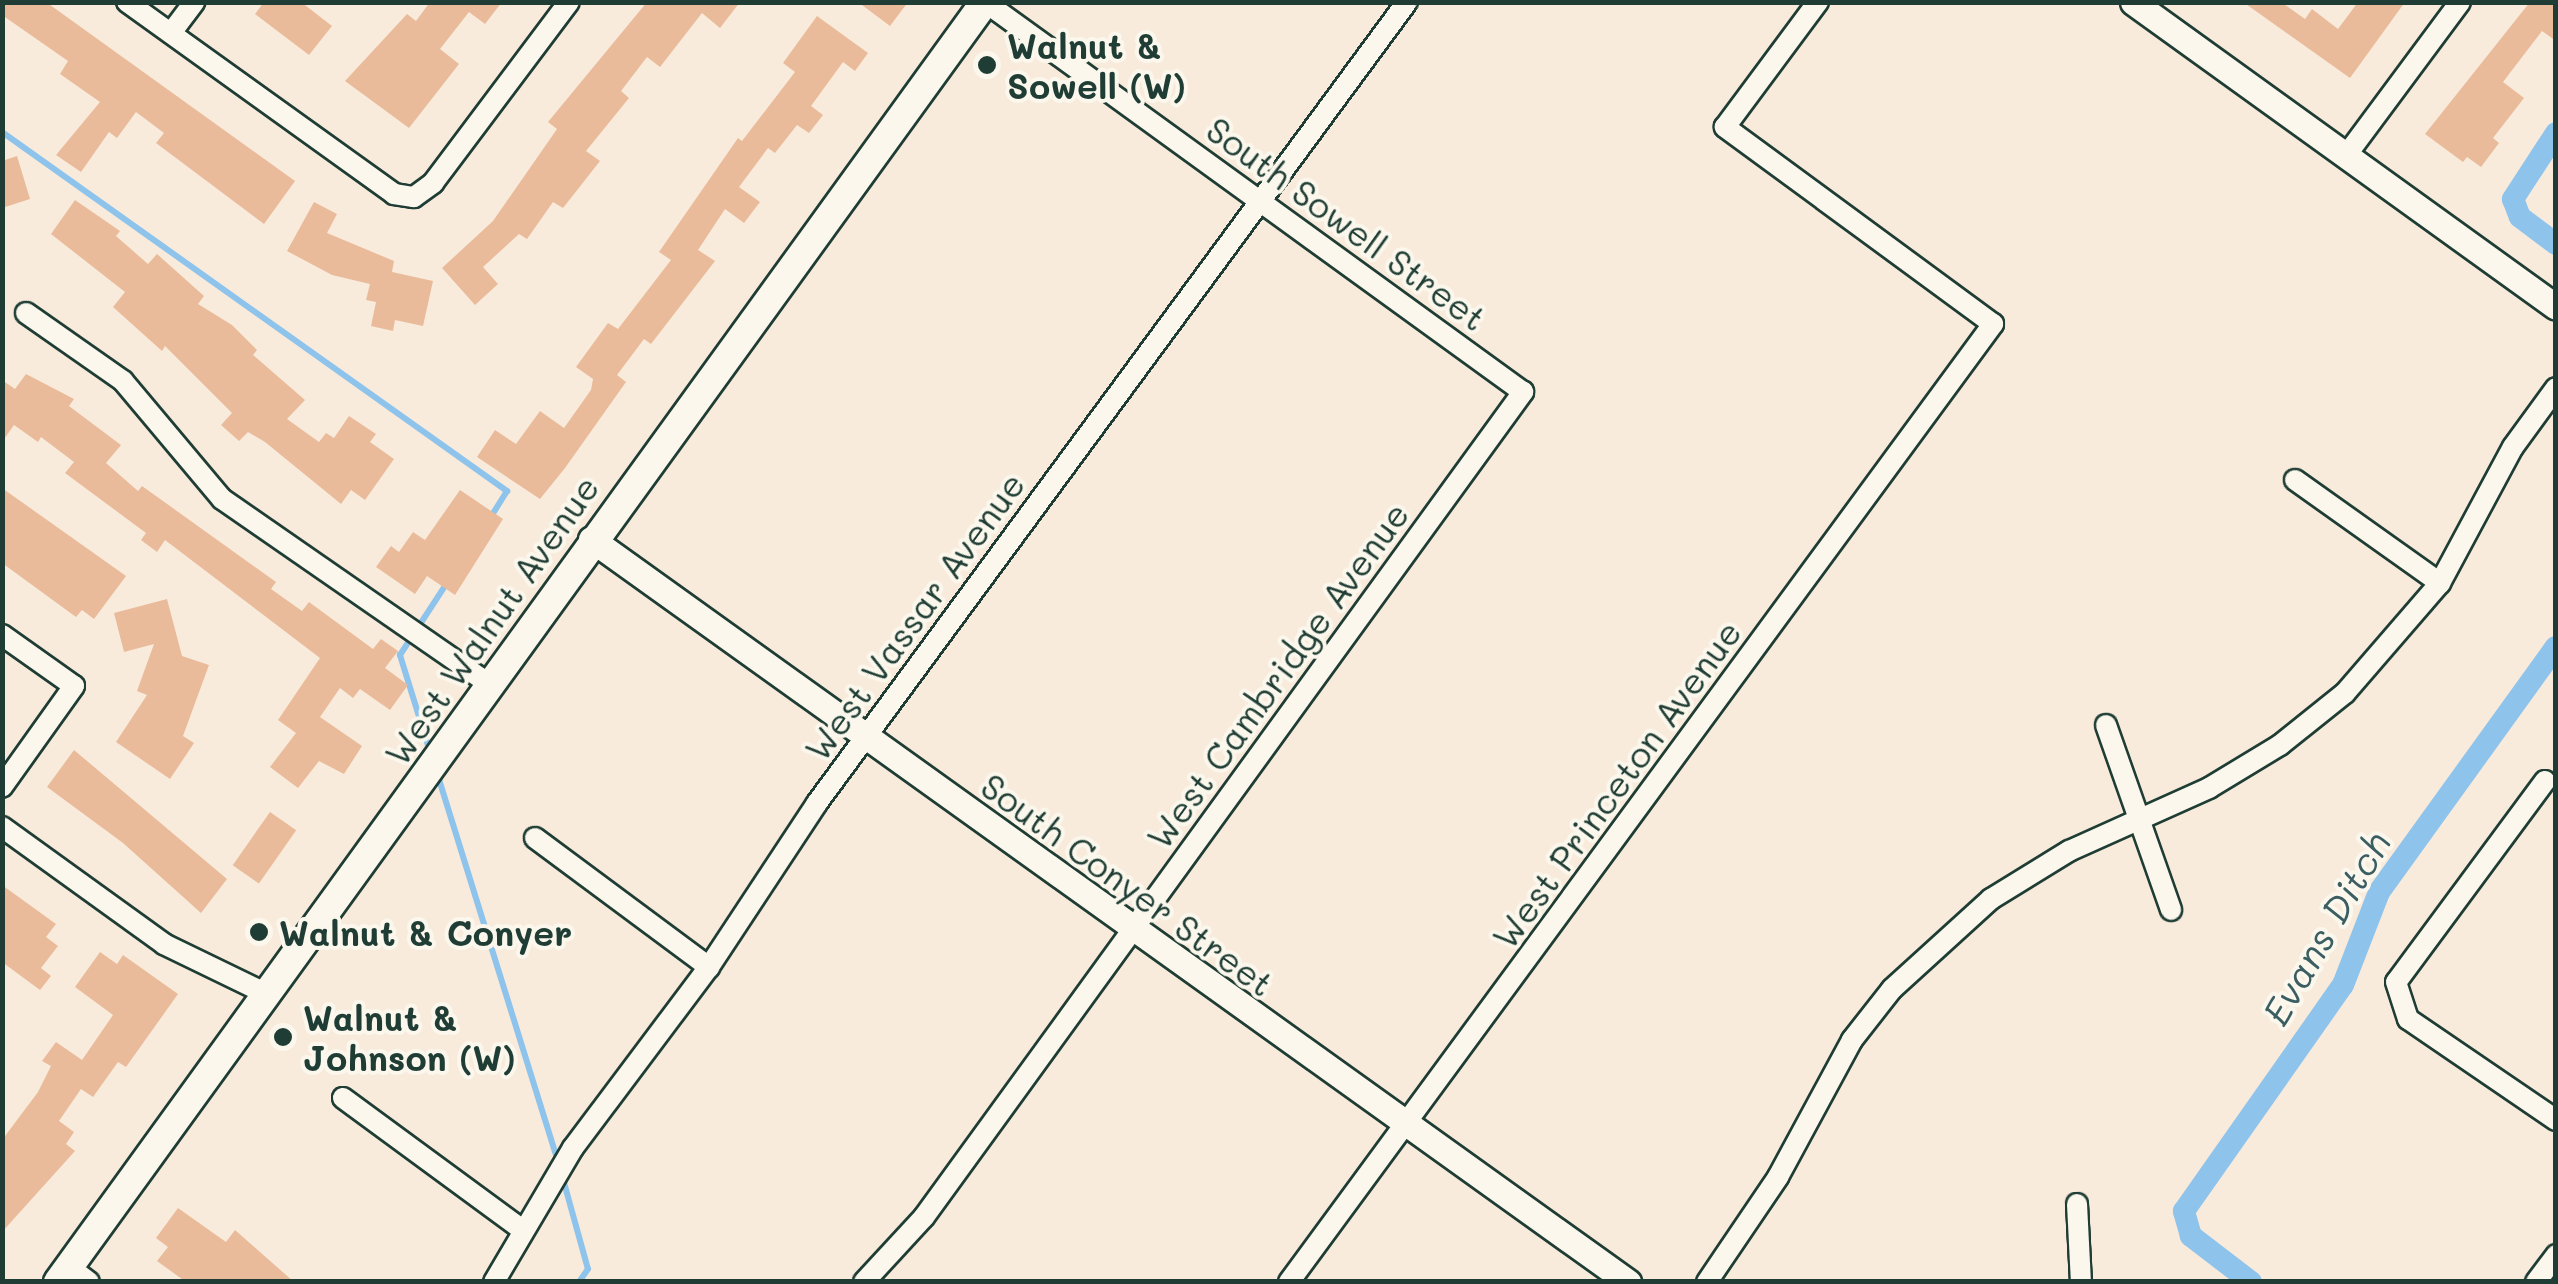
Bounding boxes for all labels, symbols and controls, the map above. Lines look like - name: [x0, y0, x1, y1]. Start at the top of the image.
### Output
- place label: Walnut & Sowell (W): [1007, 24, 1186, 106]
- marker: Walnut & Sowell (W): [976, 54, 998, 76]
- street label: South Sowell Street: [1199, 107, 1495, 339]
- street label: West Vassar Avenue: [795, 464, 1033, 768]
- street label: West Walnut Avenue: [375, 467, 607, 773]
- street label: West Cambridge Avenue: [1137, 494, 1417, 856]
- street label: West Princeton Avenue: [1483, 612, 1749, 956]
- street label: South Conyer Street: [974, 764, 1282, 1004]
- water label: Evans Ditch: [2252, 823, 2400, 1033]
- place label: Walnut & Conyer: [279, 911, 572, 953]
- marker: Walnut & Conyer: [248, 921, 270, 943]
- place label: Walnut & Johnson (W): [303, 996, 516, 1078]
- marker: Walnut & Johnson (W): [272, 1026, 294, 1048]

